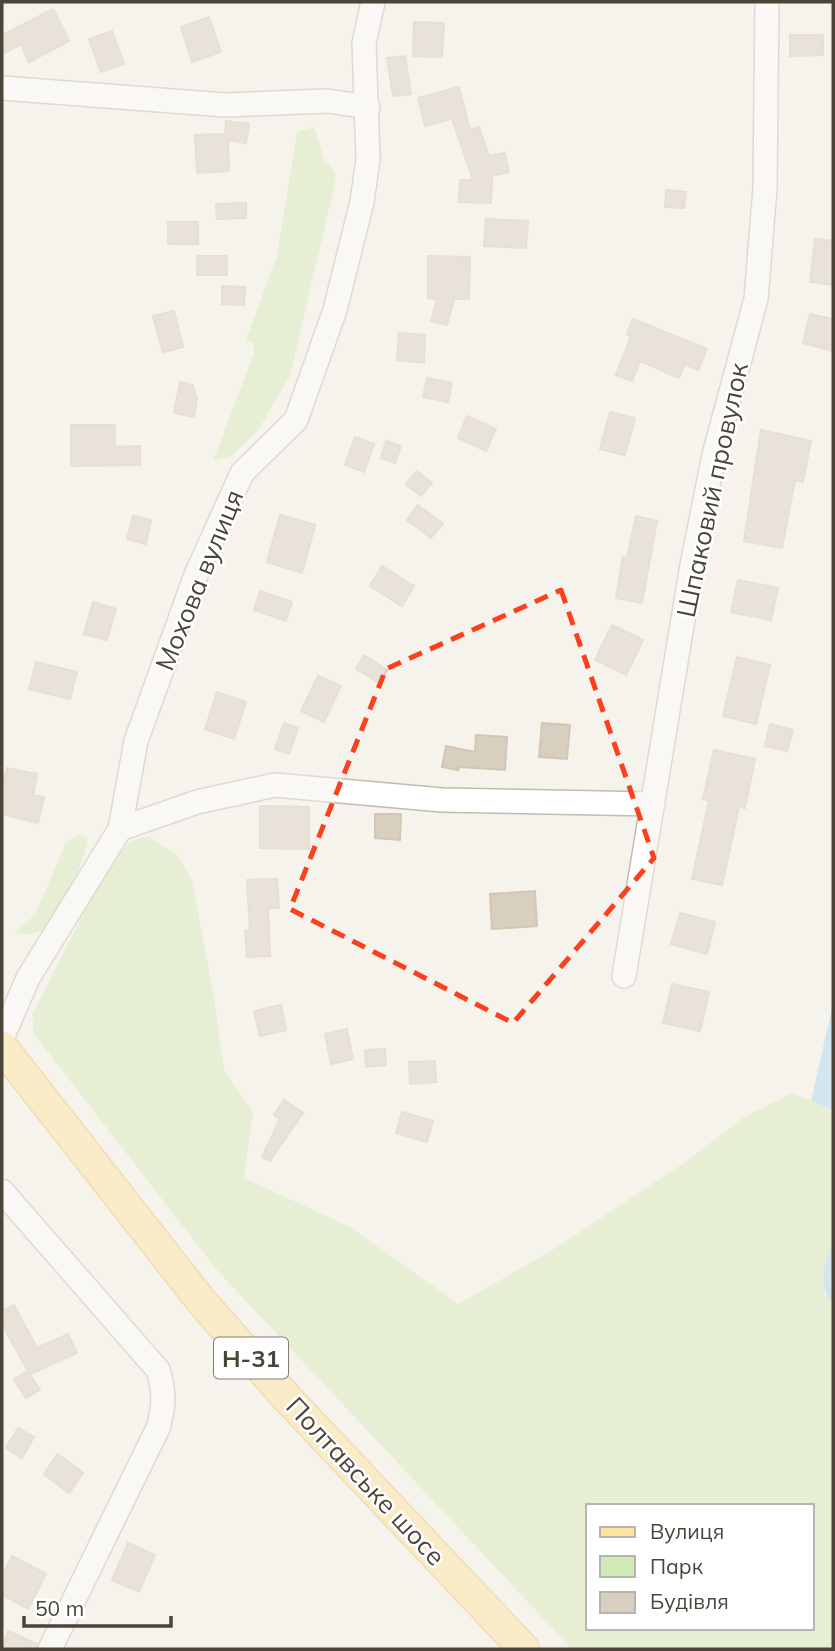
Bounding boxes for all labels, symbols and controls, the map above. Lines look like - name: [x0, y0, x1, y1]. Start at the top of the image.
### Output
- street label: Шпаковий провулок: [669, 360, 755, 620]
- street label: Мохова вулиця: [148, 485, 250, 675]
- road number: Н-31: [214, 1338, 288, 1378]
- street label: Полтавське шосе: [279, 1390, 453, 1572]
- legend: [586, 1504, 814, 1630]
- text: Вулиця: [650, 1518, 724, 1544]
- text: Парк: [650, 1553, 704, 1579]
- scale bar: [24, 1584, 172, 1628]
- text: Будівля: [650, 1588, 729, 1614]
- text: 50 m: [35, 1595, 84, 1621]

